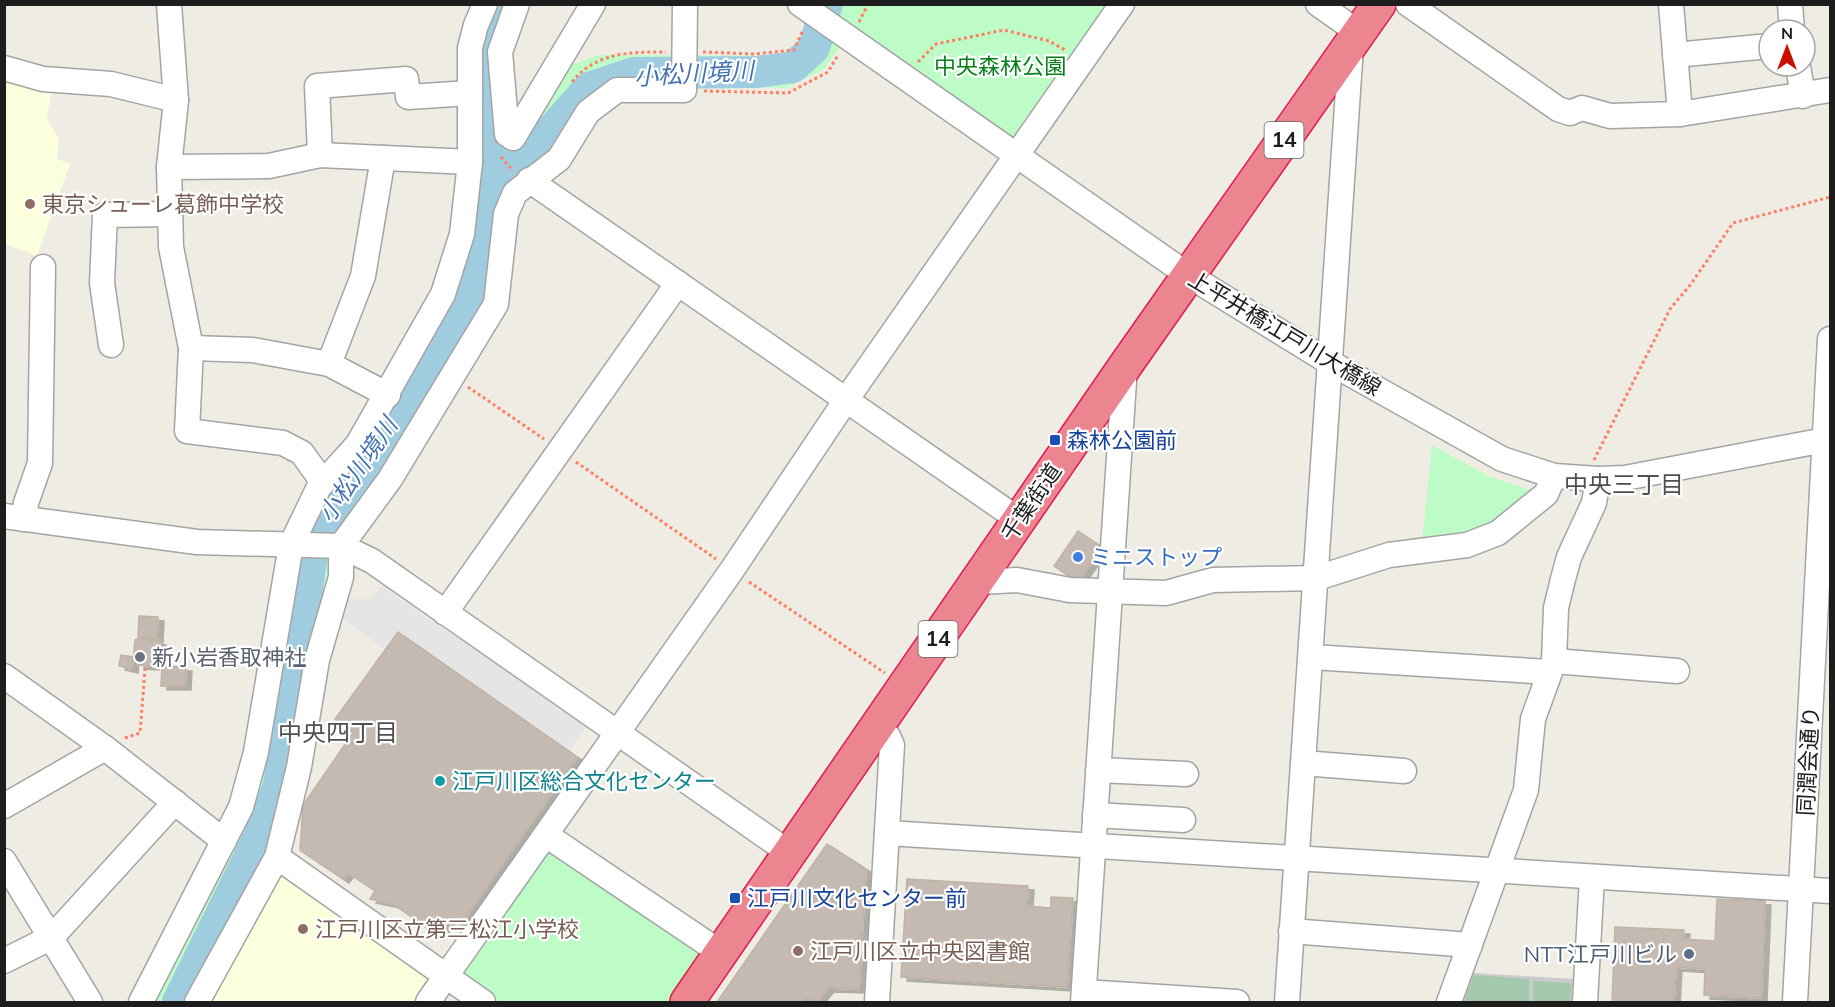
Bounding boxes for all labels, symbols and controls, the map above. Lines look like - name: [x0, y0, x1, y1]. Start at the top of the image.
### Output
- north arrow: [1757, 18, 1817, 78]
- text: N: [1781, 23, 1793, 43]
- park label: 中央森林公園: [934, 52, 1066, 80]
- water label: 小松川境川: [633, 55, 758, 91]
- road number: 14: [1264, 122, 1304, 158]
- place label: 東京シューレ葛飾中学校: [42, 190, 284, 218]
- marker: 東京シューレ葛飾中学校: [23, 197, 37, 211]
- street label: 上平井橋江戸川大橋線: [1183, 264, 1387, 402]
- water label: 小松川境川: [311, 409, 405, 528]
- place label: 森林公園前: [1067, 426, 1177, 454]
- marker: 森林公園前: [1048, 433, 1062, 447]
- street label: 千葉街道: [995, 458, 1067, 546]
- district label: 中央三丁目: [1564, 469, 1684, 499]
- place label: ミニストップ: [1090, 543, 1222, 571]
- marker: ミニストップ: [1071, 550, 1085, 564]
- road number: 14: [918, 621, 958, 657]
- place label: 新小岩香取神社: [152, 643, 306, 671]
- marker: 新小岩香取神社: [133, 650, 147, 664]
- street label: 同潤会通り: [1791, 705, 1825, 817]
- district label: 中央四丁目: [278, 717, 398, 747]
- place label: 江戸川区総合文化センター: [452, 767, 716, 795]
- marker: 江戸川区総合文化センター: [433, 774, 447, 788]
- place label: 江戸川文化センター前: [747, 884, 967, 912]
- marker: 江戸川文化センター前: [728, 891, 742, 905]
- place label: 江戸川区立第三松江小学校: [315, 915, 579, 943]
- marker: 江戸川区立第三松江小学校: [296, 922, 310, 936]
- place label: 江戸川区立中央図書館: [810, 937, 1030, 965]
- place label: NTT江戸川ビル: [1524, 940, 1677, 968]
- marker: 江戸川区立中央図書館: [791, 944, 805, 958]
- marker: NTT江戸川ビル: [1682, 947, 1696, 961]

